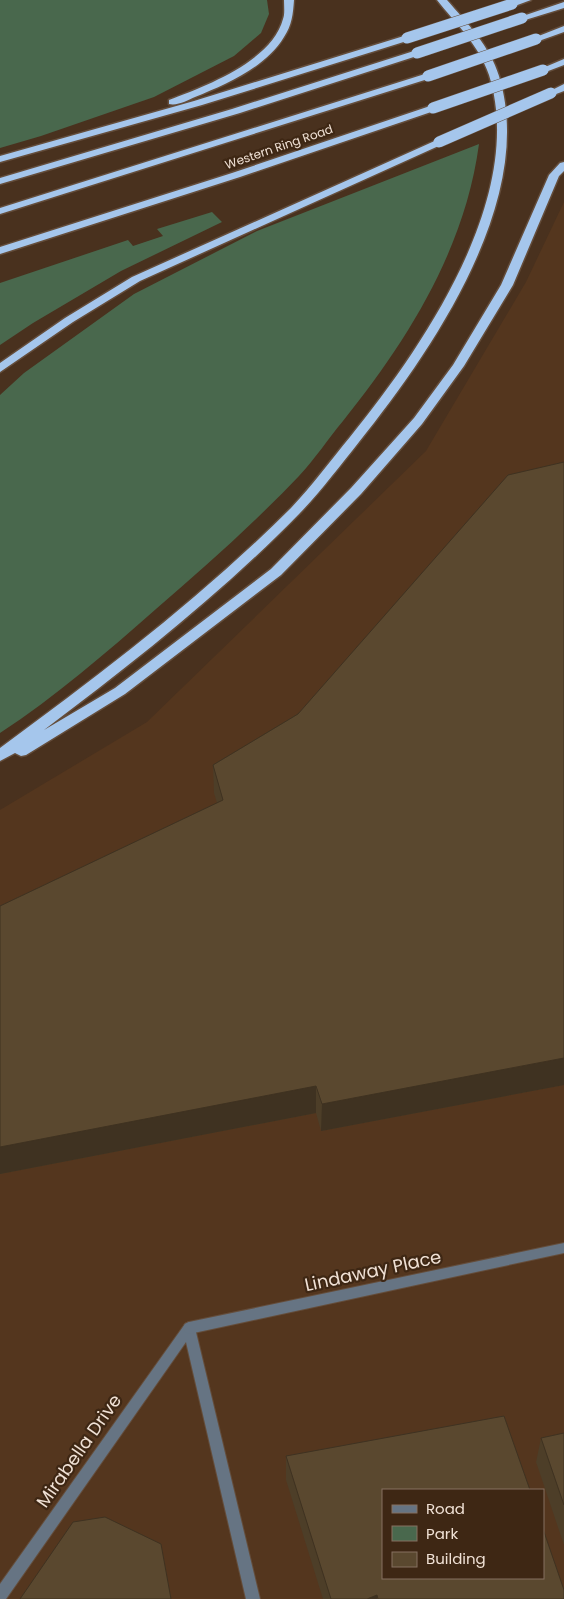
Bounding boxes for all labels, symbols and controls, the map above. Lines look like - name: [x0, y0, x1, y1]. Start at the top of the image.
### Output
- street label: Western Ring Road: [223, 120, 335, 173]
- street label: Lindaway Place: [302, 1244, 443, 1297]
- street label: Mirabella Drive: [30, 1389, 127, 1512]
- legend: [382, 1489, 544, 1579]
- text: Road: [426, 1498, 465, 1519]
- text: Park: [426, 1523, 458, 1544]
- text: Building: [426, 1548, 486, 1569]

